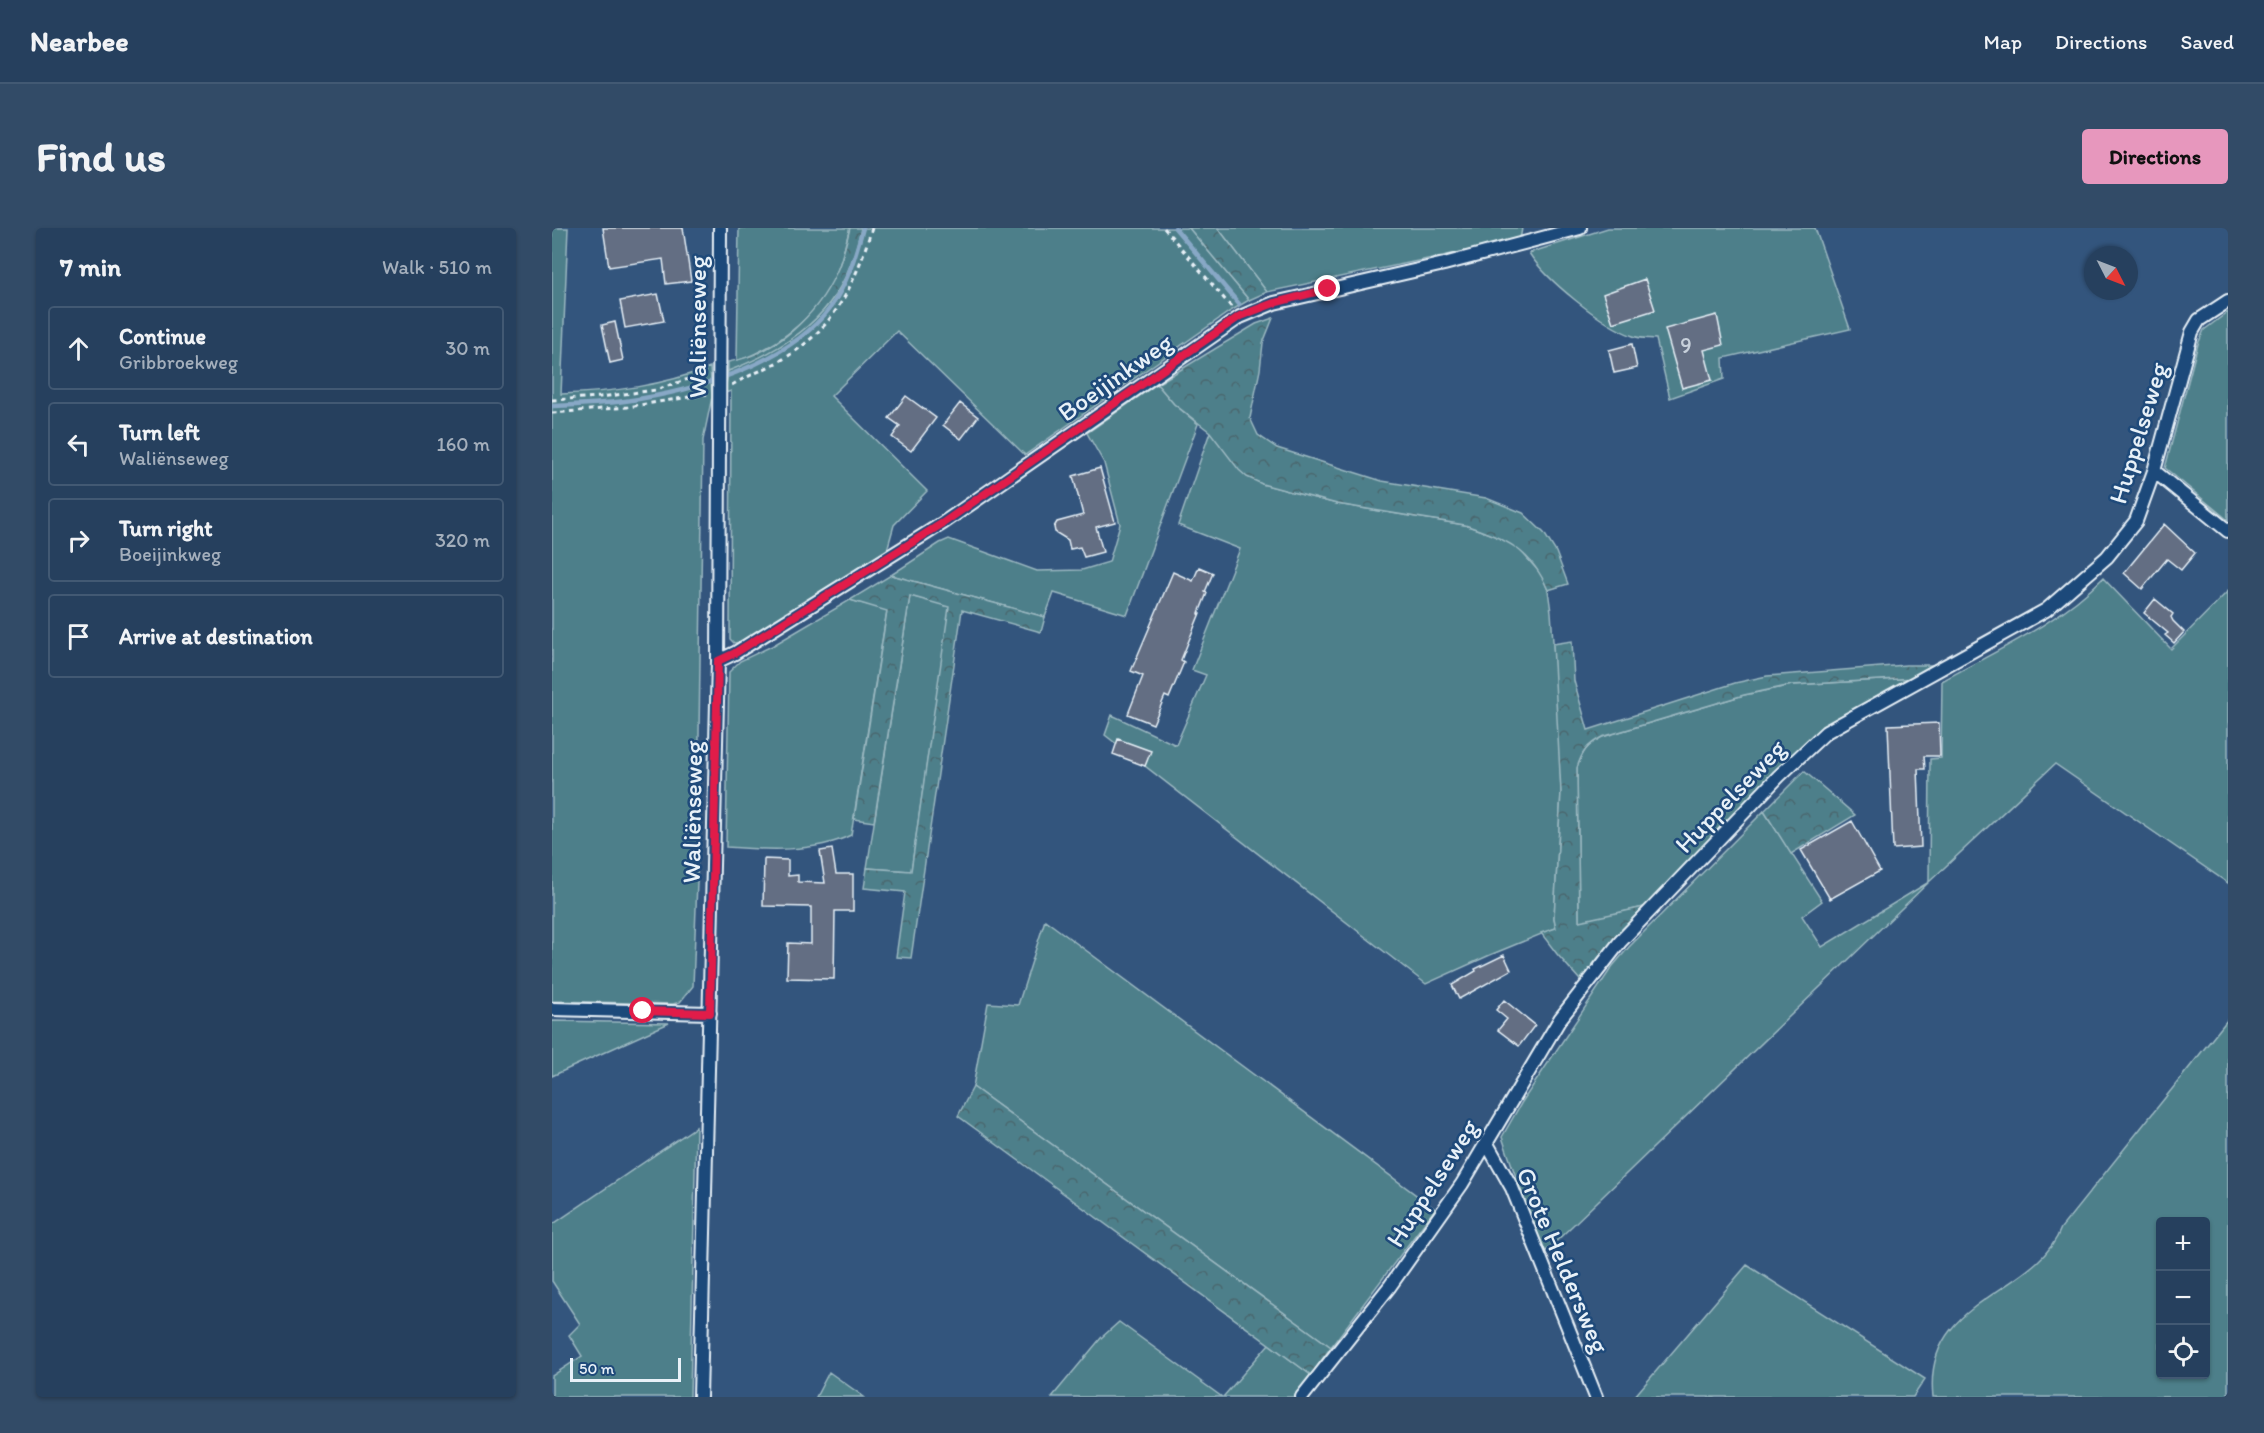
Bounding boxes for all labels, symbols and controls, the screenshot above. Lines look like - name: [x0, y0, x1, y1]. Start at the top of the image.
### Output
- text: Nearbee: [30, 24, 129, 58]
- text: Map: [1984, 29, 2022, 54]
- text: Directions: [2055, 29, 2147, 54]
- text: Saved: [2180, 29, 2234, 54]
- button: Directions: [2082, 129, 2228, 184]
- text: Find us: [36, 131, 166, 182]
- north arrow: [2084, 246, 2138, 300]
- text: 7 min: [60, 251, 121, 283]
- text: Walk · 510 m: [382, 255, 492, 279]
- street label: Waliënseweg: [681, 255, 713, 398]
- route end: [1314, 275, 1340, 301]
- text: Continue: [119, 323, 206, 350]
- street label: Boeijinkweg: [1051, 325, 1179, 428]
- icon: ahead: [62, 332, 95, 365]
- house number: 9: [1680, 332, 1692, 359]
- text: 30 m: [445, 336, 490, 360]
- text: Gribbroekweg: [119, 350, 238, 374]
- street label: Huppelseweg: [2101, 358, 2175, 508]
- text: Turn left: [119, 419, 200, 446]
- icon: left: [62, 428, 95, 461]
- text: 160 m: [437, 432, 490, 456]
- text: Waliënseweg: [119, 446, 229, 470]
- text: Turn right: [119, 515, 213, 542]
- icon: right: [62, 524, 95, 557]
- text: 320 m: [435, 528, 490, 552]
- text: Boeijinkweg: [119, 542, 221, 566]
- icon: arrive: [62, 620, 95, 653]
- text: Arrive at destination: [119, 623, 313, 650]
- street label: Huppelseweg: [1668, 732, 1793, 860]
- street label: Waliënseweg: [675, 740, 709, 884]
- route start: [629, 997, 655, 1023]
- street label: Huppelseweg: [1379, 1112, 1486, 1253]
- street label: Grote Heldersweg: [1509, 1162, 1617, 1358]
- map controls: [2156, 1217, 2210, 1379]
- button: +: [2156, 1217, 2210, 1271]
- button: −: [2156, 1271, 2210, 1325]
- button: locate: [2156, 1325, 2210, 1379]
- scale bar: [570, 1355, 681, 1382]
- text: 50 m: [579, 1359, 614, 1378]

